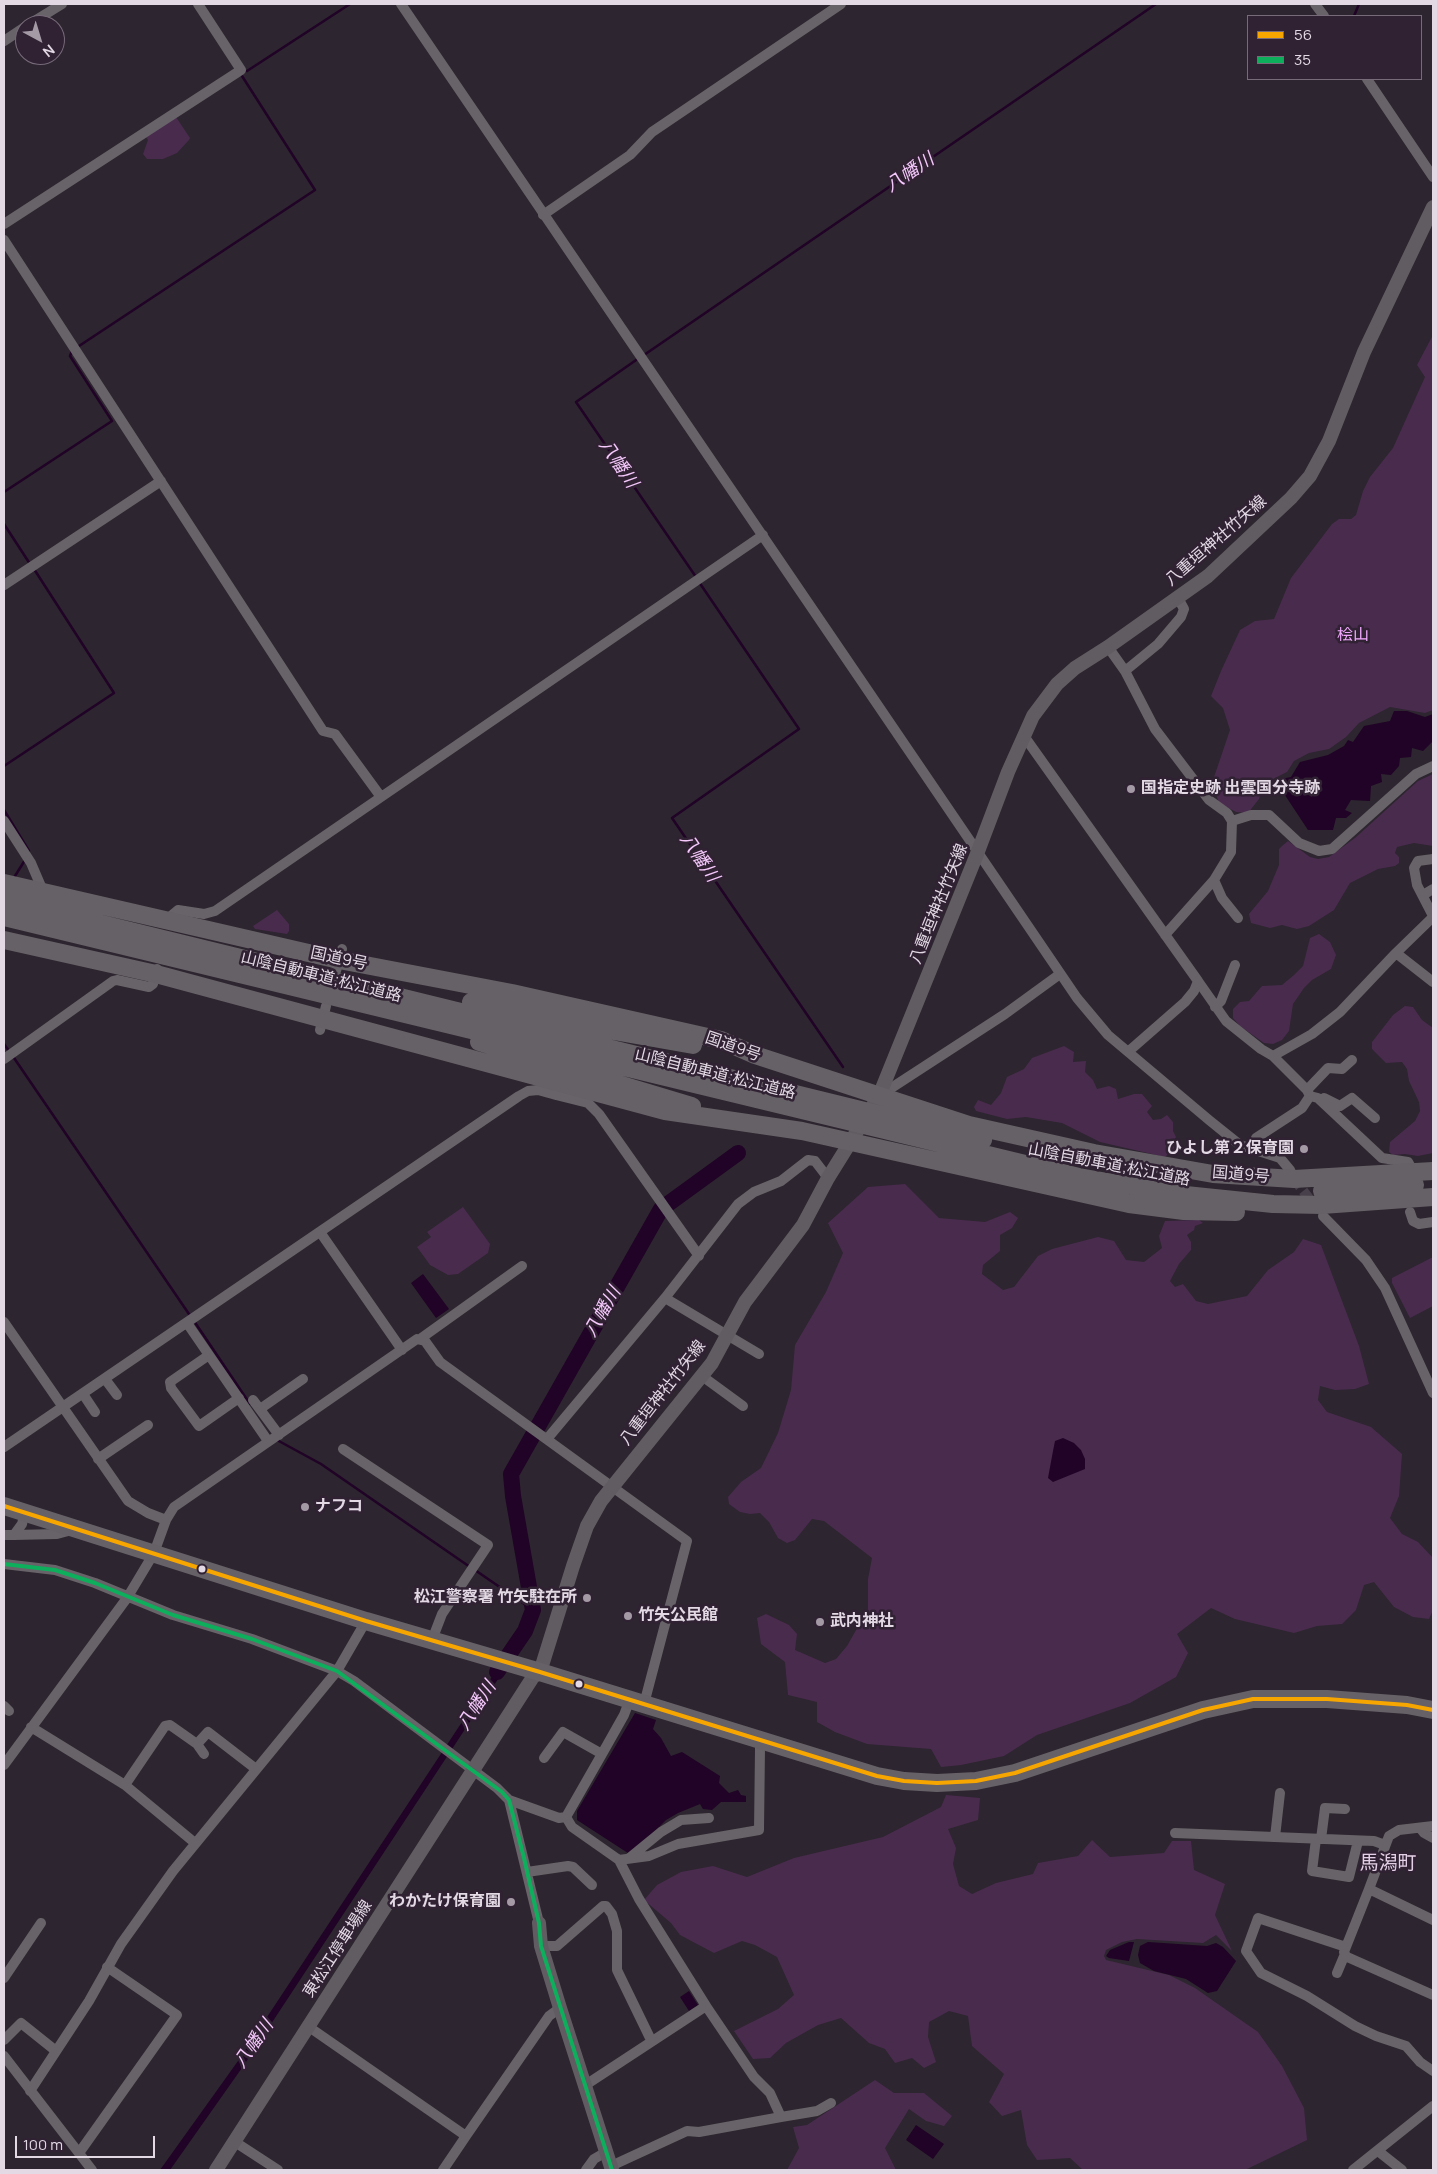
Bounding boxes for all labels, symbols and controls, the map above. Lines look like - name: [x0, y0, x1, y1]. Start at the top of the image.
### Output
- north arrow: [15, 15, 65, 65]
- legend: [1247, 15, 1422, 80]
- text: 56: [1294, 24, 1312, 45]
- text: N: [39, 41, 59, 62]
- text: 35: [1294, 49, 1311, 70]
- water label: 八幡川: [882, 149, 938, 197]
- water label: 八幡川: [594, 436, 642, 492]
- street label: 八重垣神社竹矢線: [1161, 492, 1271, 590]
- park label: 桧山: [1337, 626, 1369, 646]
- place label: 国指定史跡 出雲国分寺跡: [1141, 779, 1320, 799]
- marker: 国指定史跡 出雲国分寺跡: [1125, 783, 1137, 795]
- water label: 八幡川: [675, 830, 723, 886]
- street label: 八重垣神社竹矢線: [906, 841, 972, 967]
- street label: 国道9号: [309, 944, 369, 974]
- street label: 山陰自動車道;松江道路: [239, 948, 403, 1006]
- street label: 国道9号: [702, 1028, 764, 1066]
- street label: 山陰自動車道;松江道路: [633, 1045, 797, 1103]
- place label: ひよし第２保育園: [1166, 1139, 1294, 1159]
- street label: 山陰自動車道;松江道路: [1026, 1140, 1192, 1190]
- marker: ひよし第２保育園: [1298, 1143, 1310, 1155]
- street label: 国道9号: [1211, 1163, 1271, 1187]
- water label: 八幡川: [580, 1283, 626, 1341]
- street label: 八重垣神社竹矢線: [616, 1337, 710, 1449]
- place label: ナフコ: [315, 1497, 363, 1517]
- marker: ナフコ: [299, 1501, 311, 1513]
- unlabelled marker: [197, 1564, 207, 1574]
- place label: 松江警察署 竹矢駐在所: [414, 1588, 577, 1608]
- marker: 松江警察署 竹矢駐在所: [581, 1592, 593, 1604]
- place label: 竹矢公民館: [638, 1606, 718, 1626]
- marker: 竹矢公民館: [622, 1610, 634, 1622]
- place label: 武内神社: [830, 1612, 894, 1632]
- marker: 武内神社: [814, 1616, 826, 1628]
- water label: 八幡川: [453, 1677, 501, 1735]
- unlabelled marker: [574, 1679, 584, 1689]
- district label: 馬潟町: [1360, 1853, 1416, 1875]
- place label: わかたけ保育園: [389, 1892, 501, 1912]
- marker: わかたけ保育園: [505, 1896, 517, 1908]
- street label: 東松江停車場線: [299, 1897, 377, 2001]
- water label: 八幡川: [230, 2016, 278, 2072]
- scale bar: [18, 2126, 158, 2158]
- text: 100 m: [23, 2134, 63, 2155]

